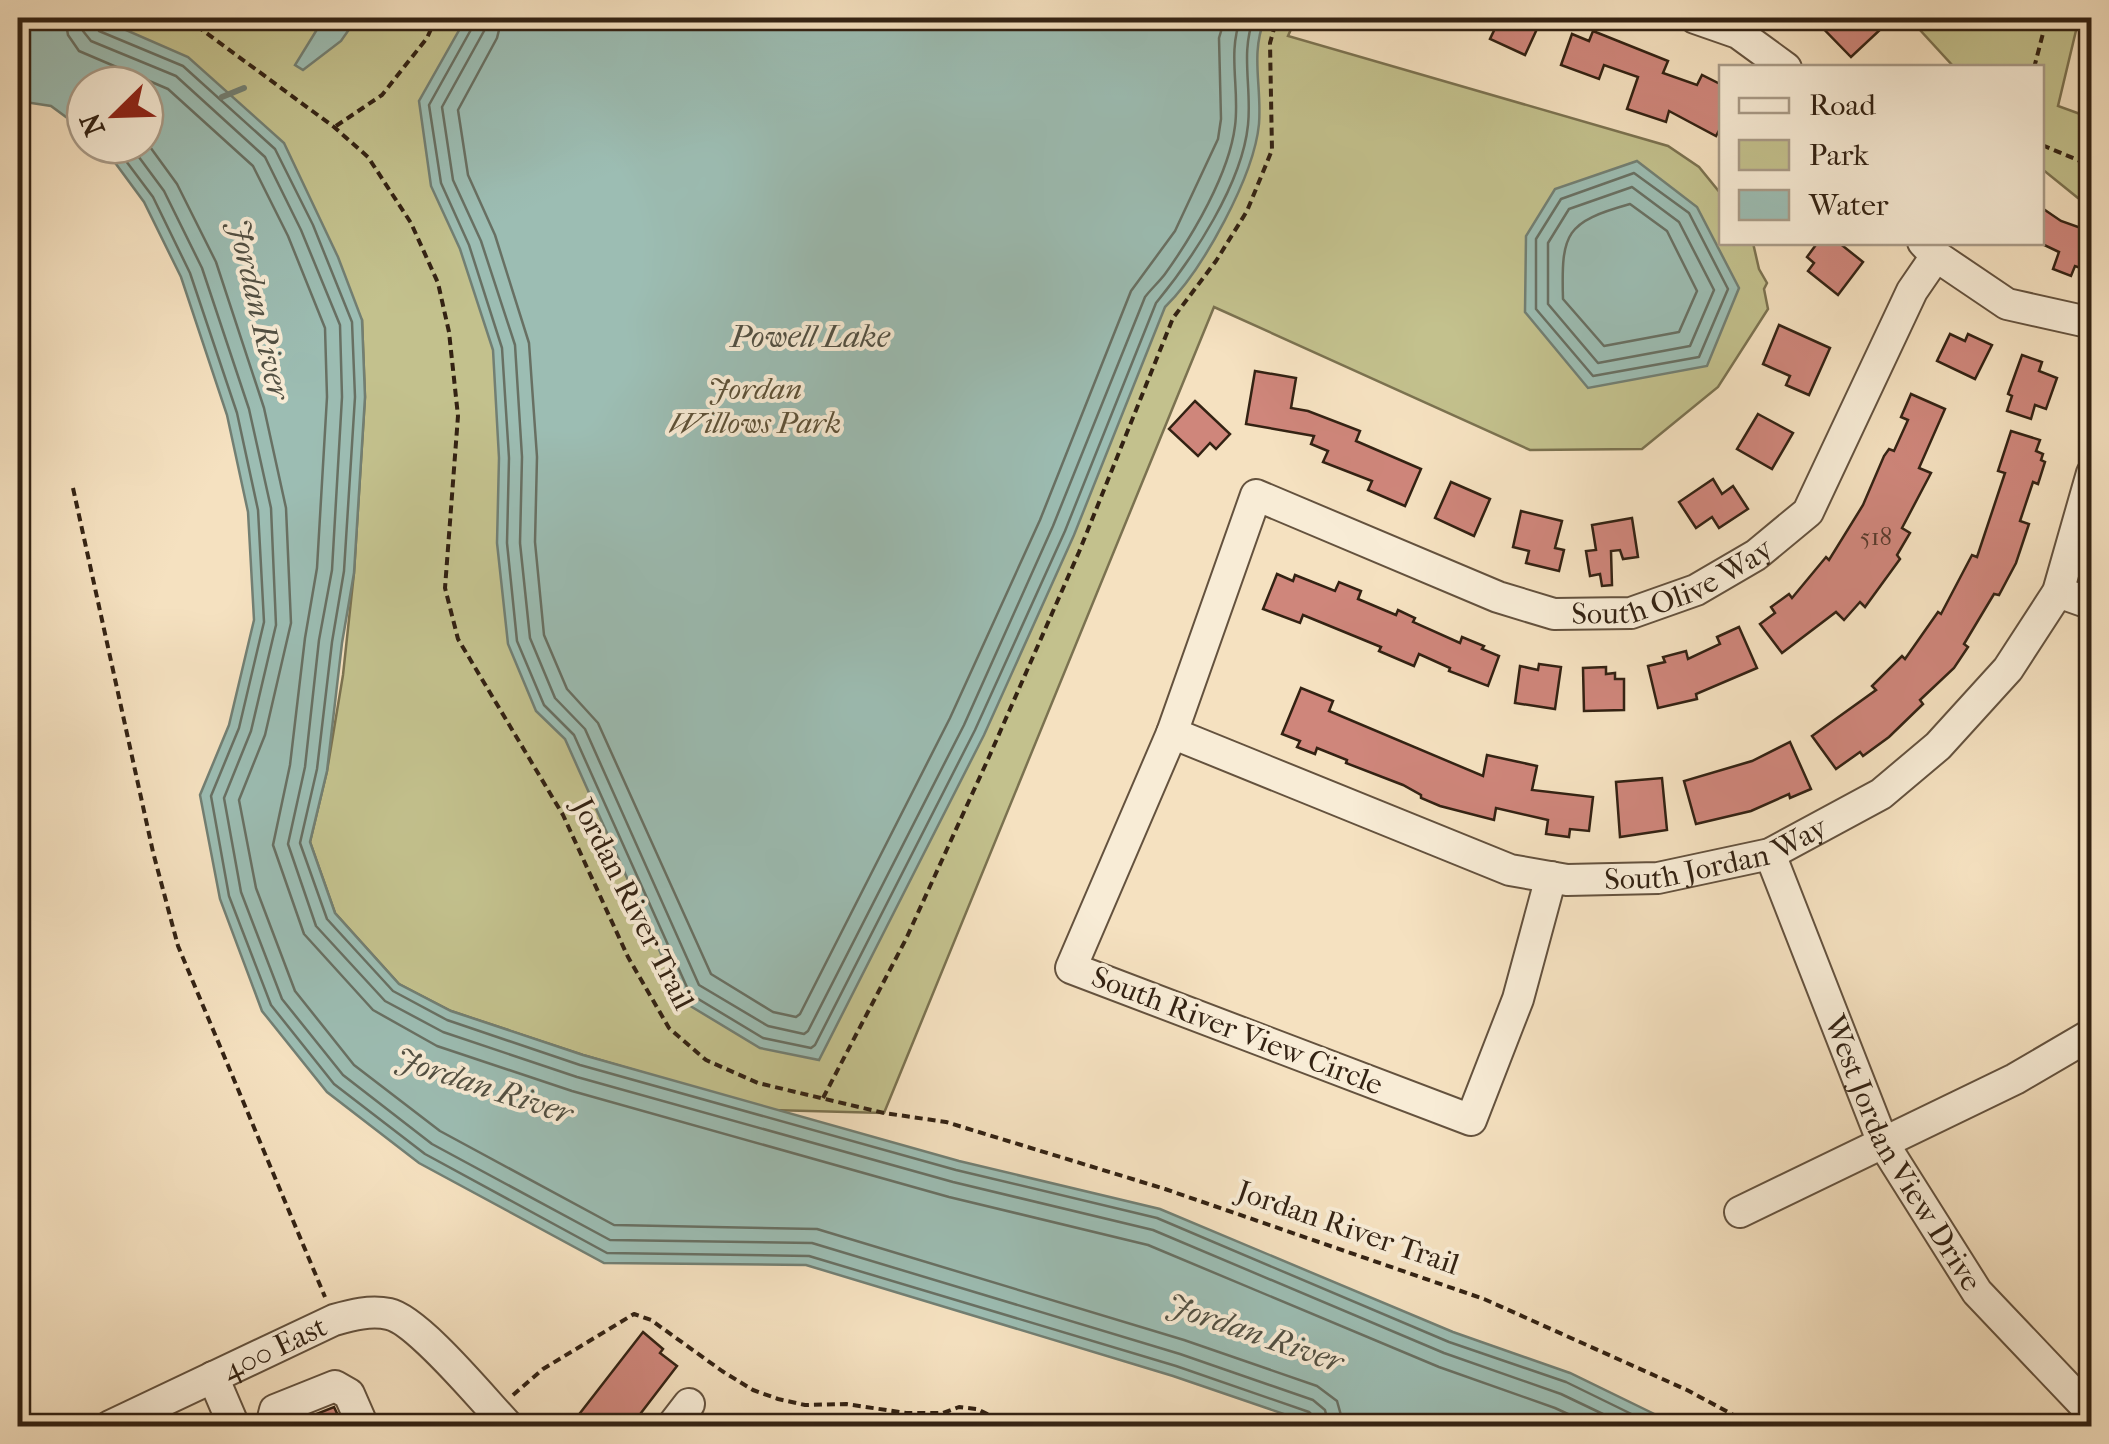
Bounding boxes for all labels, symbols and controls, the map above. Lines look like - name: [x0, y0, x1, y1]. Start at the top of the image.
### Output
- north arrow: [65, 65, 165, 165]
- legend: [1719, 65, 2044, 245]
- text: Road: [1809, 88, 1876, 123]
- text: N: [73, 108, 112, 141]
- text: Park: [1809, 138, 1869, 173]
- text: Water: [1808, 188, 1889, 223]
- water label: Jordan River: [220, 215, 298, 405]
- water label: Powell Lake: [728, 318, 891, 355]
- park label: Jordan Willows Park: [669, 372, 841, 441]
- house number: 518: [1860, 522, 1892, 551]
- street label: South Olive Way: [1571, 530, 1781, 631]
- street label: Jordan River Trail: [564, 791, 701, 1016]
- street label: South Jordan Way: [1604, 809, 1834, 897]
- street label: South River View Circle: [1087, 959, 1388, 1103]
- street label: West Jordan View Drive: [1817, 1009, 1989, 1297]
- water label: Jordan River: [391, 1040, 580, 1133]
- street label: Jordan River Trail: [1230, 1173, 1464, 1282]
- water label: Jordan River: [1162, 1286, 1350, 1381]
- street label: 400 East: [217, 1308, 333, 1388]

